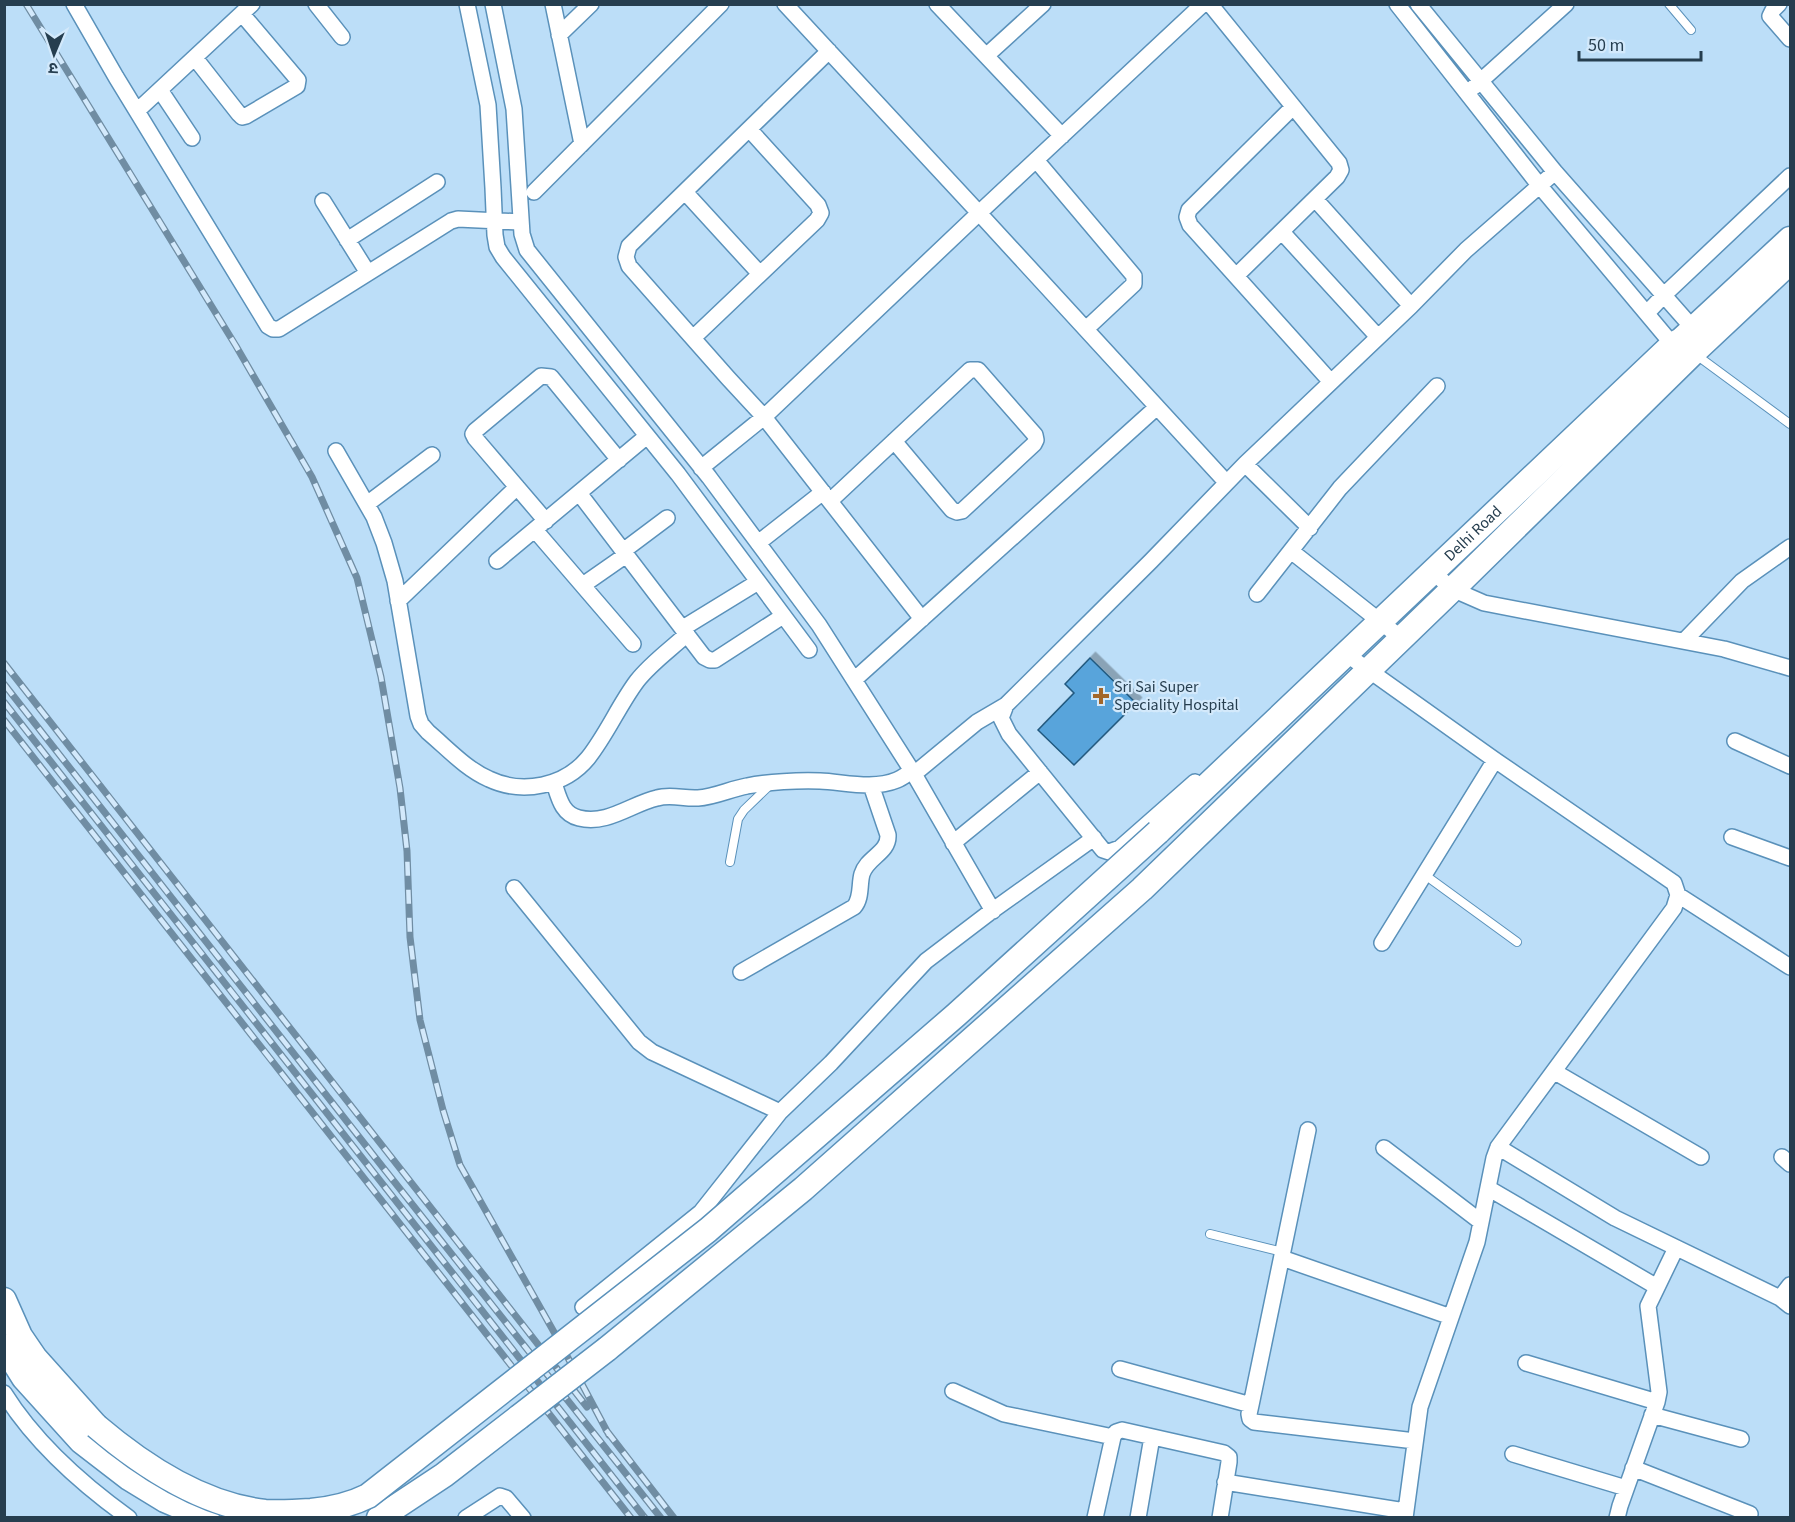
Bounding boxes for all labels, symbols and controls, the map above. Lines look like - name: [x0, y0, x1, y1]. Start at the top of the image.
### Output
- north arrow: [24, 24, 84, 84]
- scale bar: [1579, 24, 1700, 62]
- text: 50 m: [1588, 33, 1624, 58]
- text: उ: [48, 57, 59, 79]
- street label: Delhi Road: [1439, 501, 1507, 566]
- place label: Sri Sai Super Speciality Hospital: [1114, 676, 1239, 716]
- marker: Sri Sai Super Speciality Hospital: [1092, 687, 1110, 705]

